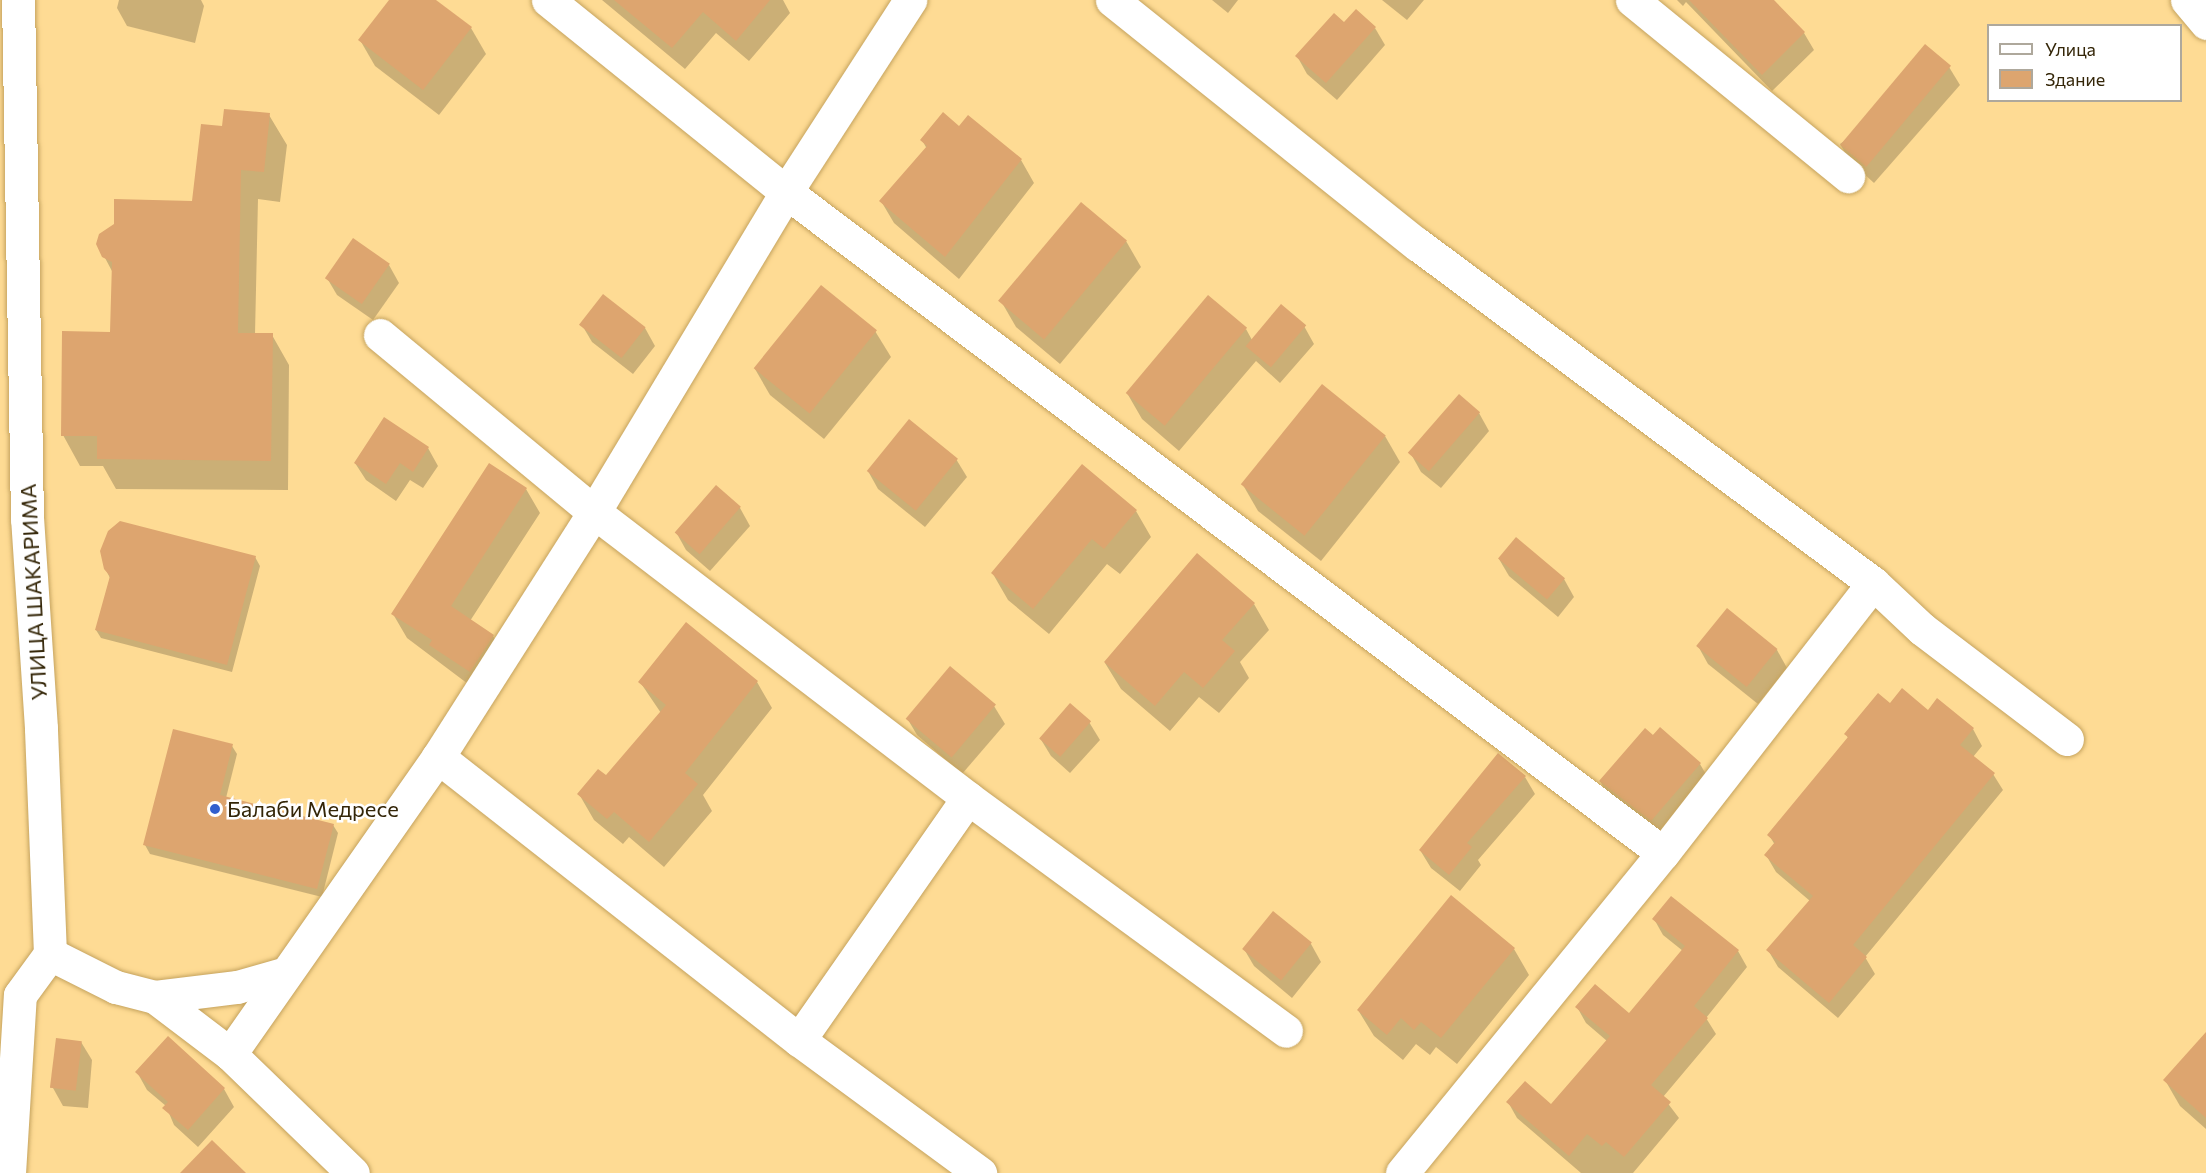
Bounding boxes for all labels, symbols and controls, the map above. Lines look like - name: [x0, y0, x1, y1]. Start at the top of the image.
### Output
- legend: [1987, 24, 2182, 102]
- text: Улица: [2045, 38, 2096, 60]
- text: Здание: [2045, 68, 2105, 90]
- street label: УЛИЦА ШАКАРИМА: [14, 483, 52, 701]
- place label: Балаби Медресе: [227, 796, 399, 822]
- marker: Балаби Медресе: [208, 802, 222, 816]

